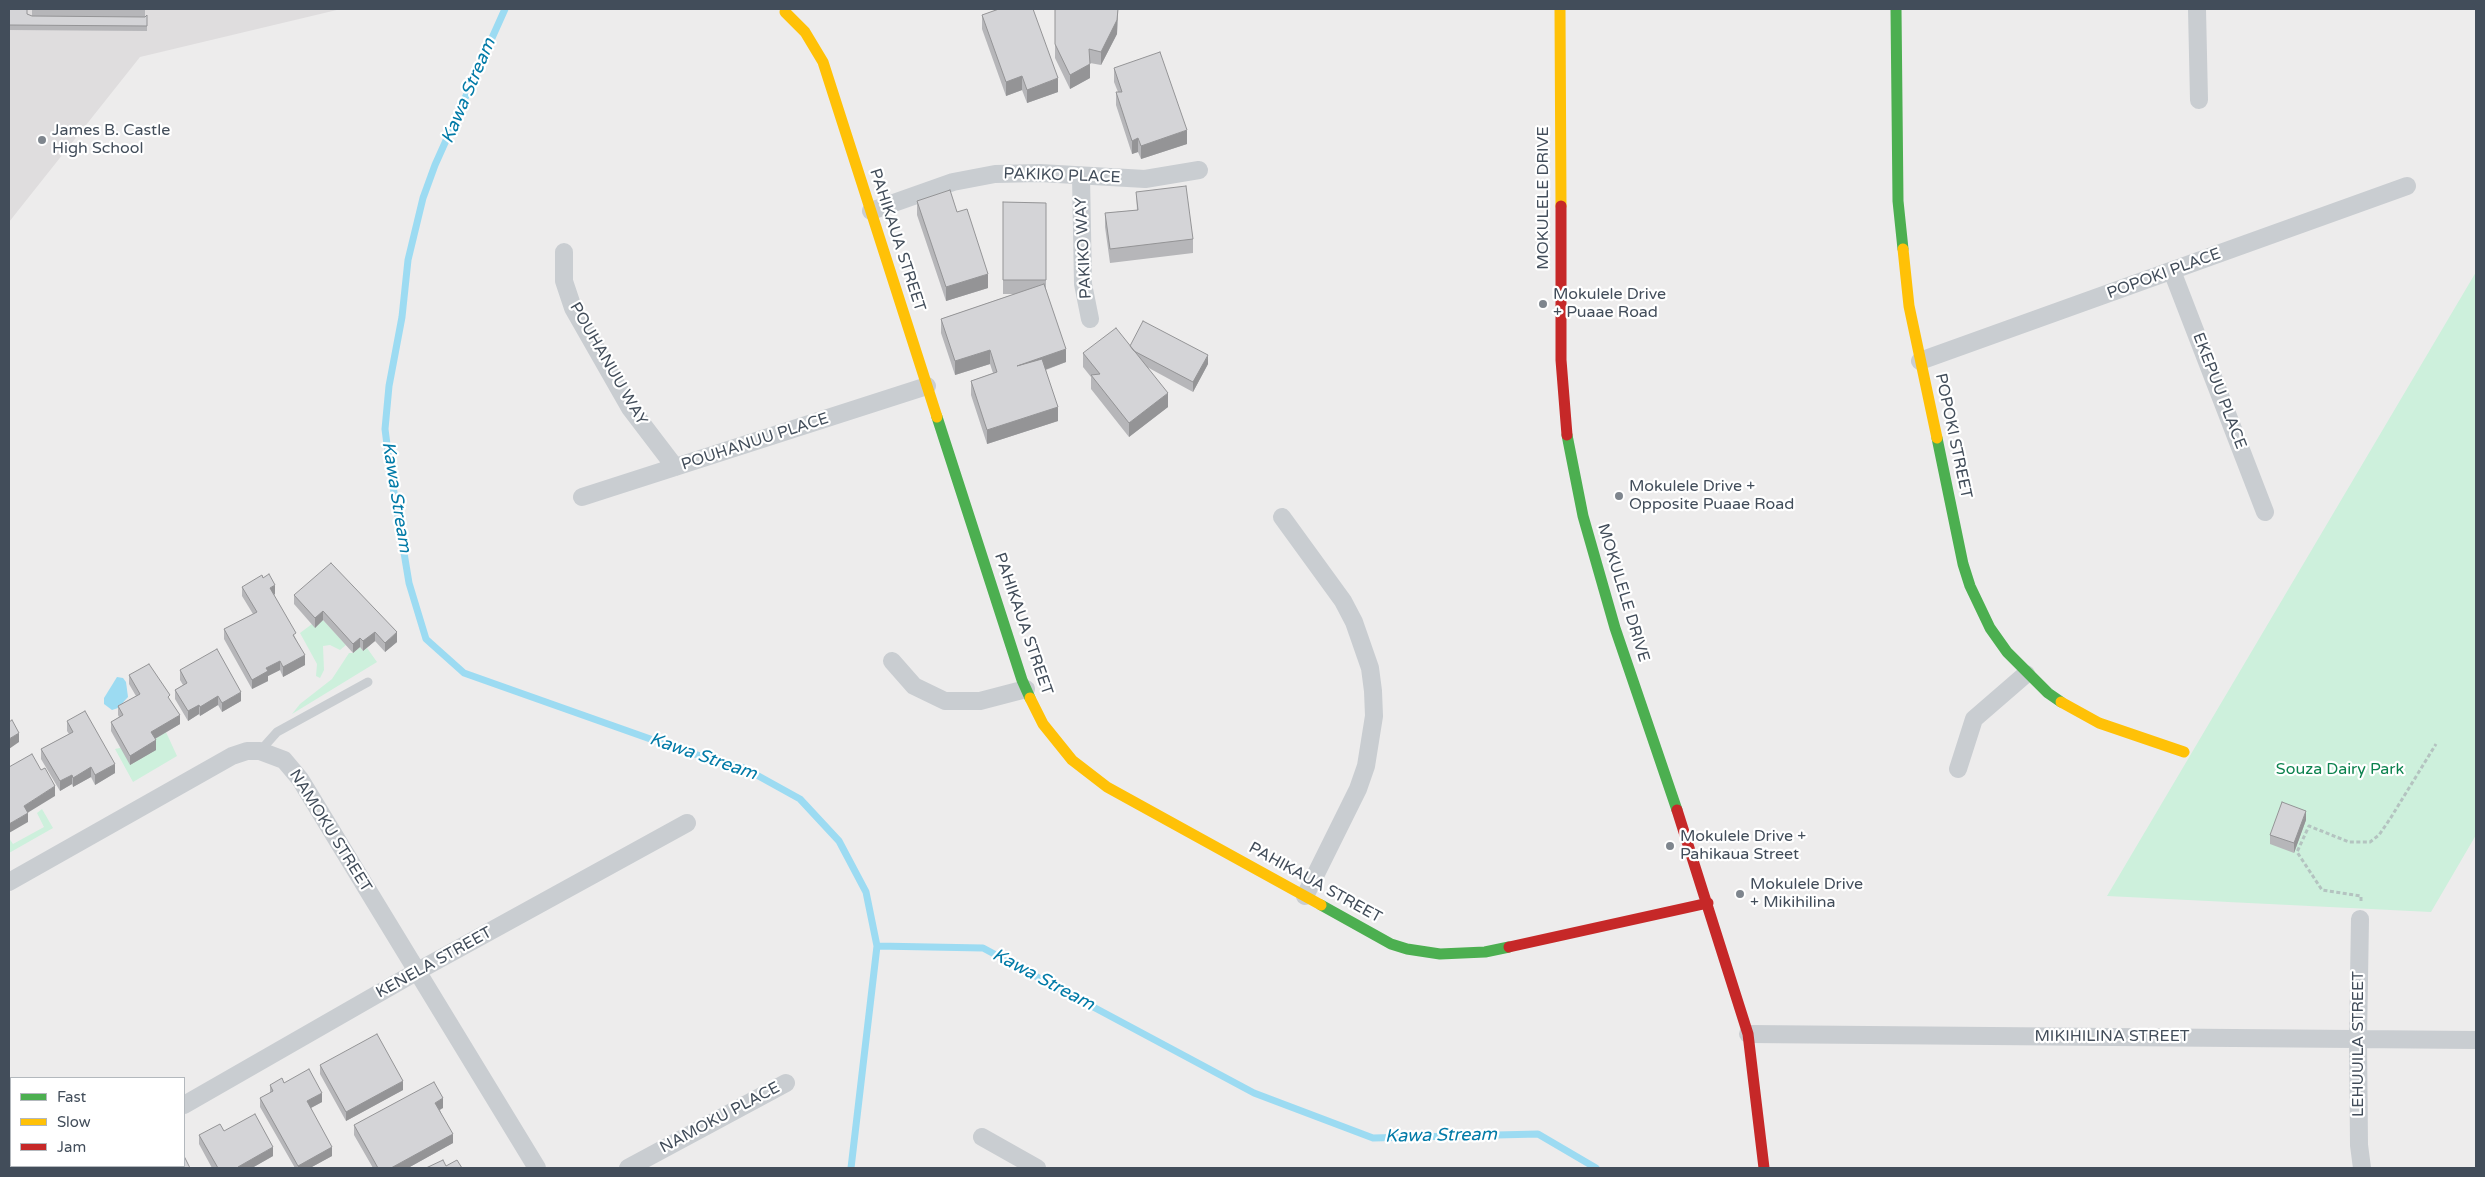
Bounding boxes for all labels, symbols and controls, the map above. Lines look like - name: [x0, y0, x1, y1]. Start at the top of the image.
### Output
- water label: Kawa Stream: [437, 35, 501, 147]
- place label: James B. Castle High School: [52, 121, 170, 159]
- street label: MOKULELE DRIVE: [1534, 126, 1554, 270]
- marker: James B. Castle High School: [36, 134, 48, 146]
- street label: PAKIKO PLACE: [1003, 164, 1121, 188]
- street label: PAHIKAUA STREET: [865, 166, 929, 314]
- street label: PAKIKO WAY: [1072, 197, 1096, 299]
- street label: POPOKI PLACE: [2105, 245, 2223, 303]
- place label: Mokulele Drive + Puaae Road: [1553, 285, 1666, 323]
- marker: Mokulele Drive + Puaae Road: [1537, 298, 1549, 310]
- street label: POUHANUU WAY: [565, 299, 651, 429]
- street label: EKEPUU PLACE: [2188, 330, 2250, 452]
- street label: POPOKI STREET: [1930, 372, 1976, 500]
- street label: POUHANUU PLACE: [679, 409, 831, 475]
- water label: Kawa Stream: [377, 440, 415, 554]
- place label: Mokulele Drive + Opposite Puaae Road: [1629, 477, 1794, 515]
- marker: Mokulele Drive + Opposite Puaae Road: [1613, 490, 1625, 502]
- street label: MOKULELE DRIVE: [1593, 522, 1653, 664]
- street label: PAHIKAUA STREET: [990, 550, 1056, 698]
- water label: Kawa Stream: [647, 729, 759, 785]
- park label: Souza Dairy Park: [2276, 760, 2404, 780]
- street label: NAMOKU STREET: [285, 766, 375, 896]
- place label: Mokulele Drive + Pahikaua Street: [1680, 827, 1806, 865]
- street label: PAHIKAUA STREET: [1245, 838, 1385, 928]
- marker: Mokulele Drive + Pahikaua Street: [1664, 840, 1676, 852]
- place label: Mokulele Drive + Mikihilina: [1750, 875, 1863, 913]
- marker: Mokulele Drive + Mikihilina: [1734, 888, 1746, 900]
- street label: KENELA STREET: [373, 923, 495, 1003]
- water label: Kawa Stream: [988, 944, 1098, 1016]
- street label: LEHUUILA STREET: [2349, 971, 2369, 1117]
- street label: MIKIHILINA STREET: [2034, 1027, 2190, 1047]
- legend: [10, 1077, 185, 1167]
- street label: NAMOKU PLACE: [657, 1078, 783, 1158]
- text: Fast: [57, 1088, 86, 1106]
- text: Slow: [57, 1113, 91, 1131]
- water label: Kawa Stream: [1385, 1124, 1497, 1148]
- text: Jam: [57, 1138, 86, 1156]

